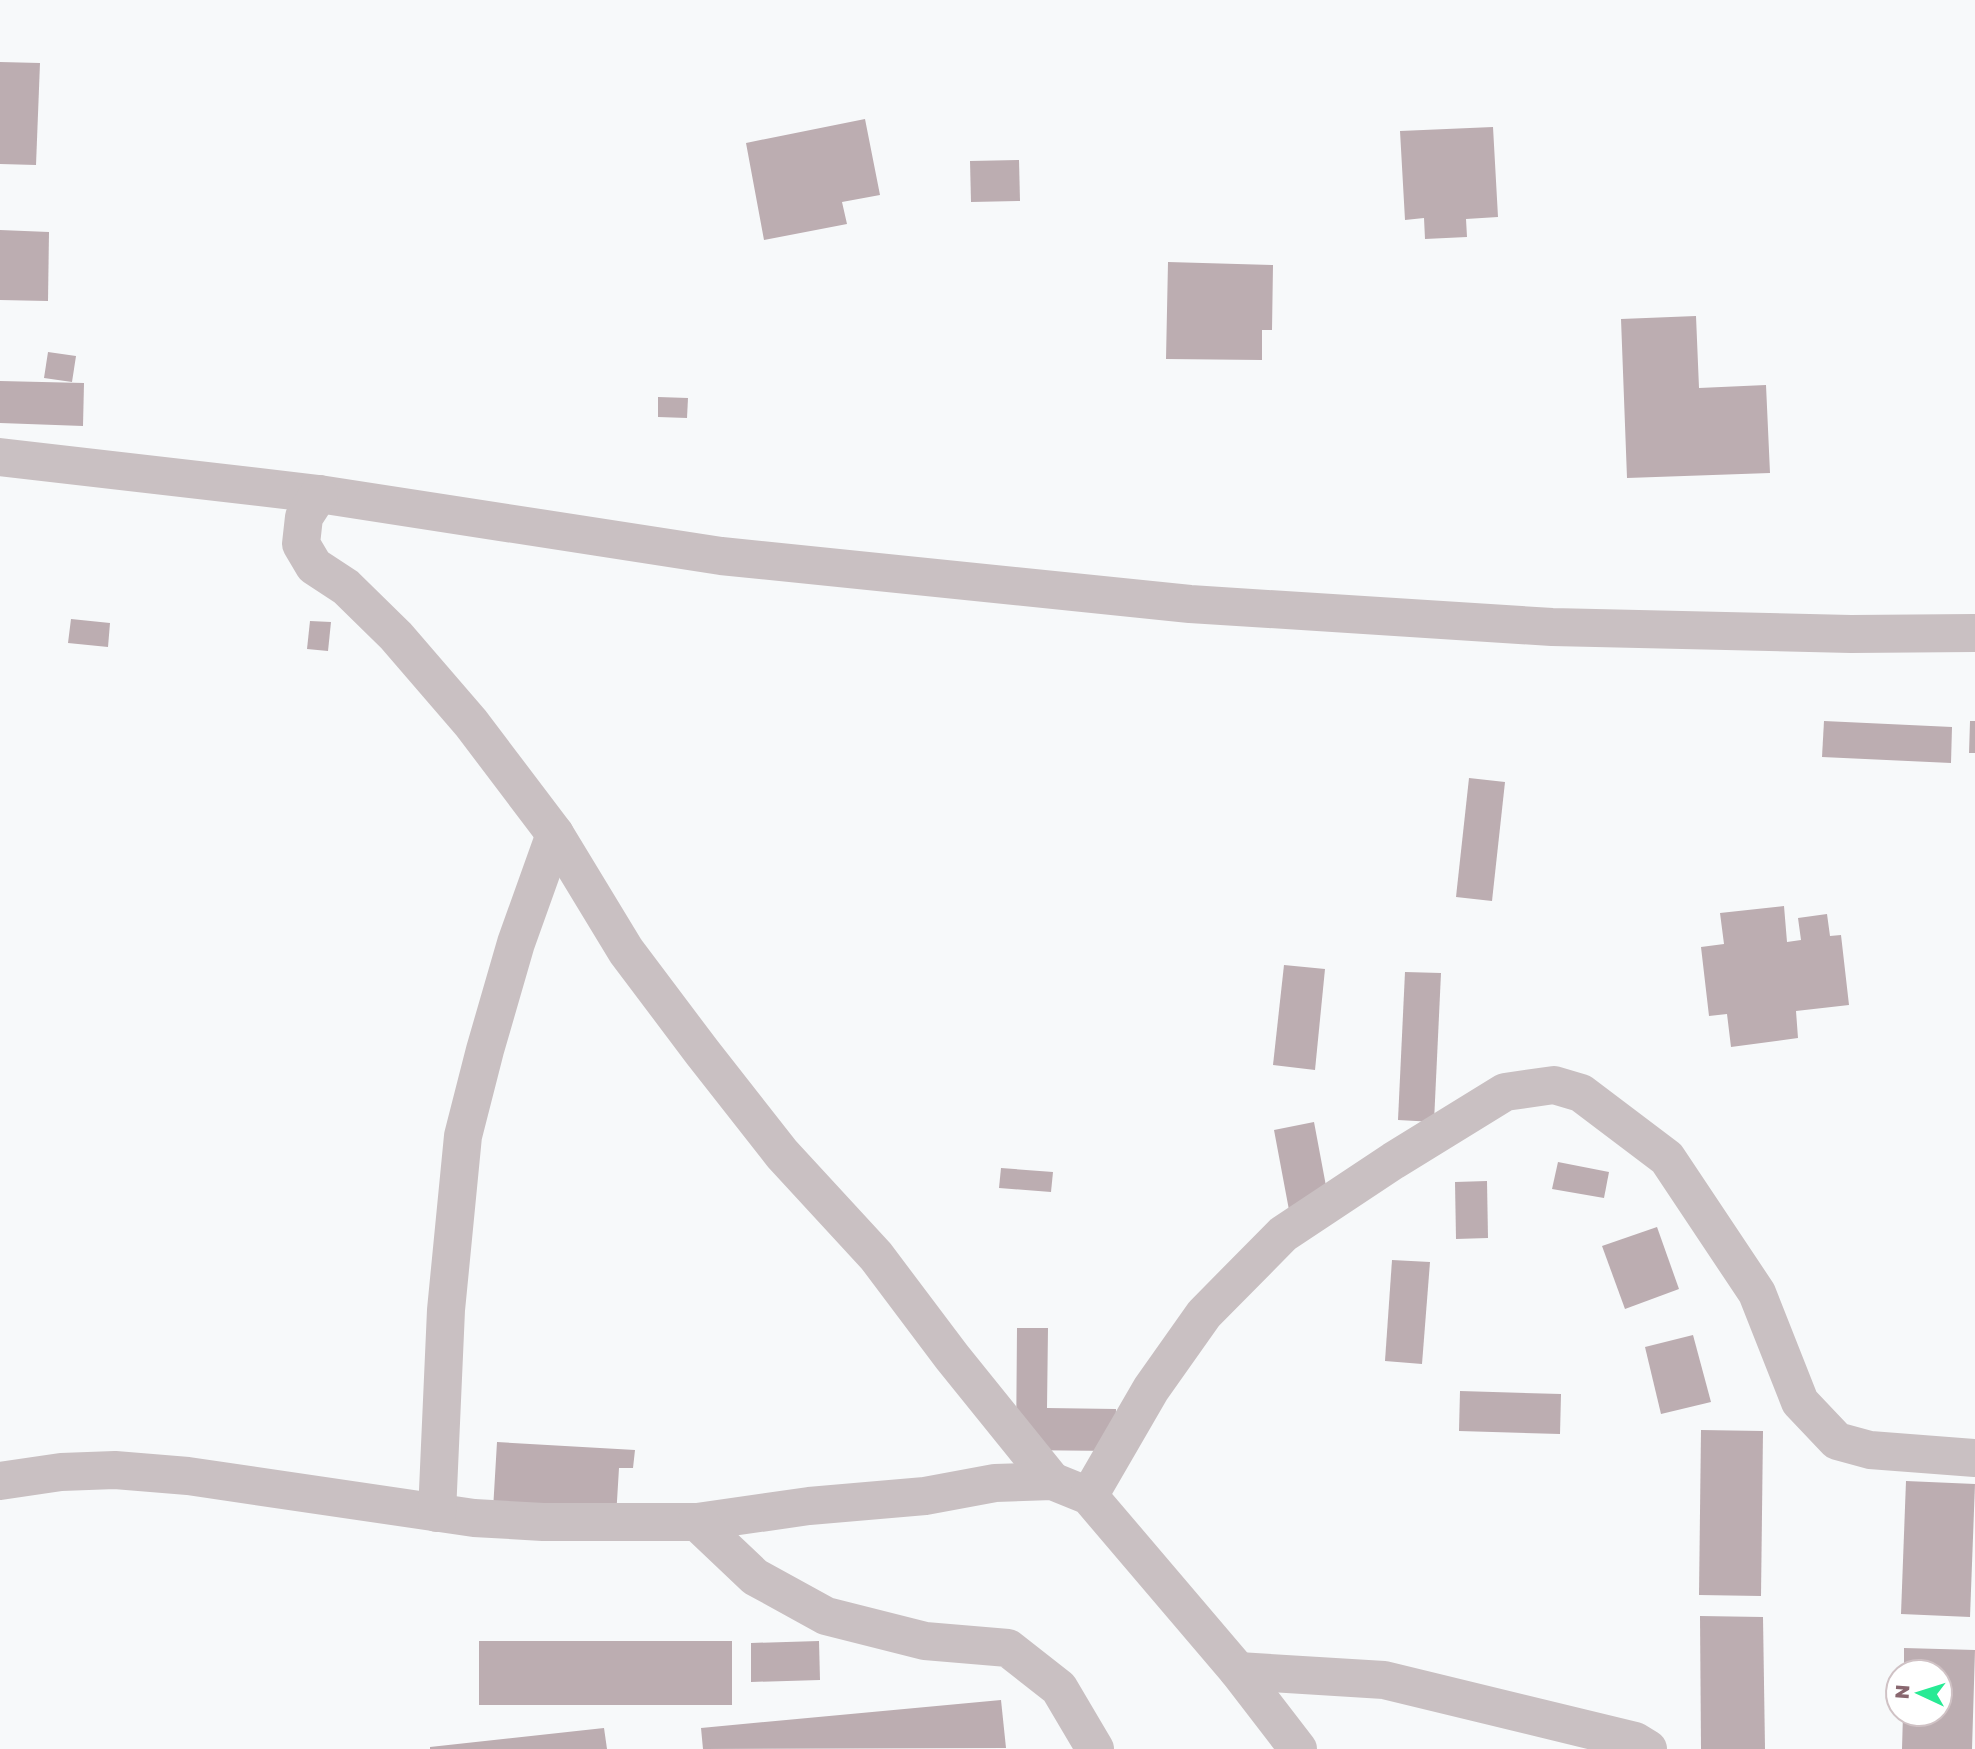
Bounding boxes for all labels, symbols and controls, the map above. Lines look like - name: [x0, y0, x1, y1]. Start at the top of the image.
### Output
- north arrow: [1884, 1658, 1954, 1728]
- text: N: [1890, 1684, 1914, 1700]

